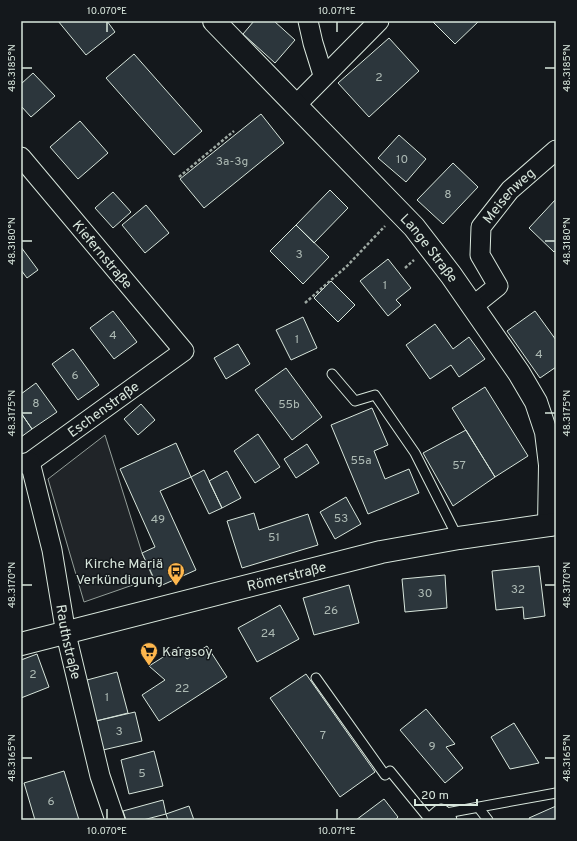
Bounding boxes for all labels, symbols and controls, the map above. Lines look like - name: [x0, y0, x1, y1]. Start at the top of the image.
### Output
- text: 10.070°E: [87, 5, 127, 18]
- text: 10.071°E: [318, 5, 356, 18]
- text: 48.3185°N: [6, 44, 19, 92]
- text: 48.3185°N: [561, 44, 574, 92]
- house number: 2: [375, 70, 383, 86]
- house number: 10: [396, 152, 408, 168]
- house number: 3a-3g: [216, 154, 248, 170]
- street label: Meisenweg: [480, 165, 539, 228]
- house number: 8: [444, 187, 452, 203]
- street label: Lange Straße: [396, 211, 461, 286]
- text: 48.3180°N: [6, 217, 19, 265]
- street label: Kiefernstraße: [68, 217, 135, 293]
- text: 48.3180°N: [561, 217, 574, 265]
- house number: 3: [295, 247, 303, 263]
- house number: 1: [383, 278, 387, 294]
- house number: 4: [109, 328, 117, 344]
- house number: 1: [295, 332, 299, 348]
- house number: 4: [535, 347, 543, 363]
- house number: 6: [71, 368, 79, 384]
- street label: Eschenstraße: [65, 379, 143, 442]
- text: 48.3175°N: [6, 390, 19, 436]
- text: 48.3175°N: [561, 390, 574, 436]
- house number: 8: [32, 396, 40, 412]
- house number: 55b: [278, 397, 300, 413]
- house number: 55a: [350, 453, 372, 469]
- house number: 57: [452, 458, 466, 474]
- house number: 53: [334, 511, 348, 527]
- house number: 49: [151, 512, 165, 528]
- house number: 51: [268, 530, 280, 546]
- place label: Kirche Mariä Verkündigung: [76, 556, 163, 589]
- street label: Römerstraße: [245, 559, 328, 596]
- bus stop icon: Kirche Mariä Verkündigung: [166, 561, 186, 586]
- text: 48.3170°N: [6, 562, 19, 608]
- text: 48.3170°N: [561, 562, 574, 608]
- house number: 32: [511, 582, 525, 598]
- house number: 30: [418, 586, 432, 602]
- street label: Rauthstraße: [51, 603, 84, 681]
- house number: 26: [324, 603, 338, 619]
- house number: 24: [261, 626, 275, 642]
- supermarket icon: Karasoy: [139, 641, 159, 666]
- place label: Karasoy: [162, 644, 213, 661]
- house number: 2: [29, 667, 37, 683]
- house number: 22: [175, 681, 189, 697]
- house number: 1: [105, 690, 109, 706]
- house number: 3: [115, 724, 123, 740]
- house number: 7: [320, 728, 326, 744]
- text: 48.3165°N: [6, 734, 19, 782]
- text: 48.3165°N: [561, 734, 574, 782]
- house number: 9: [428, 739, 436, 755]
- house number: 5: [138, 766, 146, 782]
- scale bar: [415, 781, 477, 807]
- text: 20 m: [421, 788, 449, 804]
- house number: 6: [47, 794, 55, 810]
- text: 10.070°E: [87, 825, 127, 838]
- text: 10.071°E: [318, 825, 356, 838]

